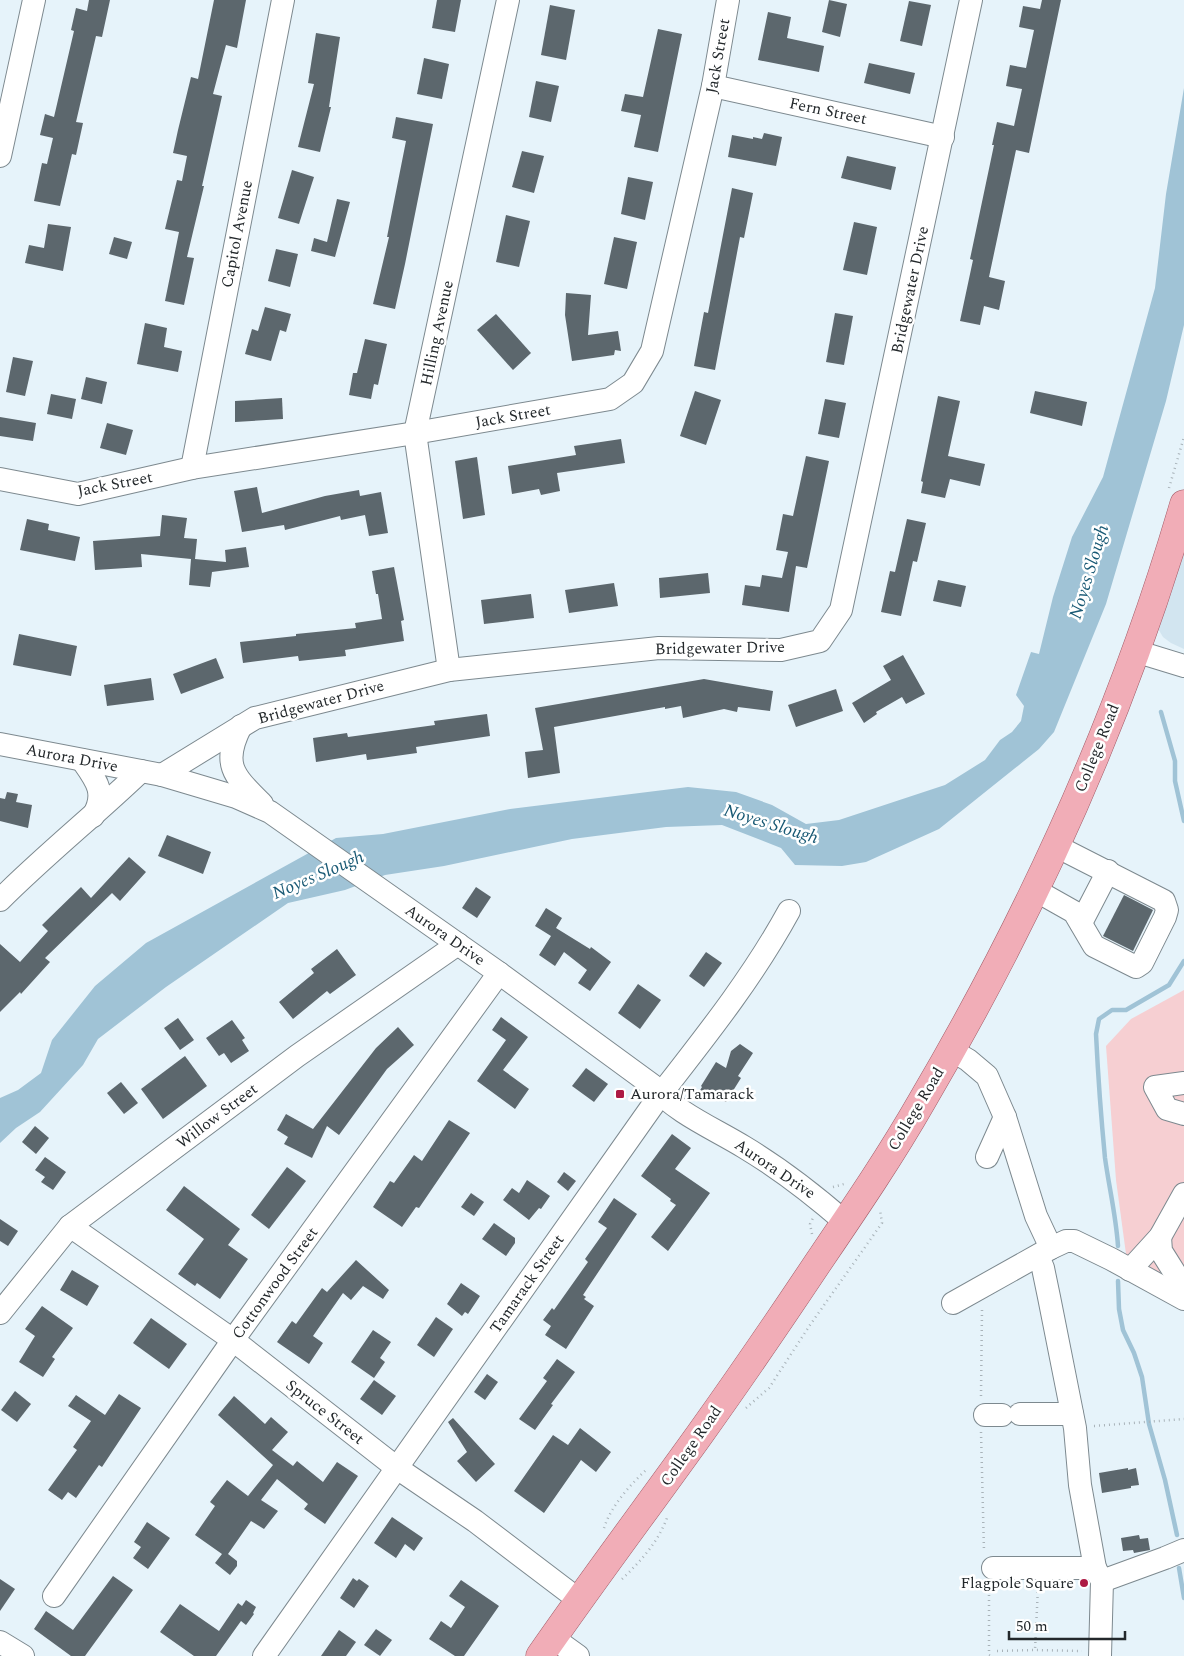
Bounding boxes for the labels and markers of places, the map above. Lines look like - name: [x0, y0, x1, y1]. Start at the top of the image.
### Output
- place label: Aurora/Tamarack: [630, 1082, 754, 1106]
- marker: Aurora/Tamarack: [614, 1088, 626, 1100]
- place label: Flagpole Square: [961, 1571, 1074, 1595]
- marker: Flagpole Square: [1078, 1577, 1090, 1589]

